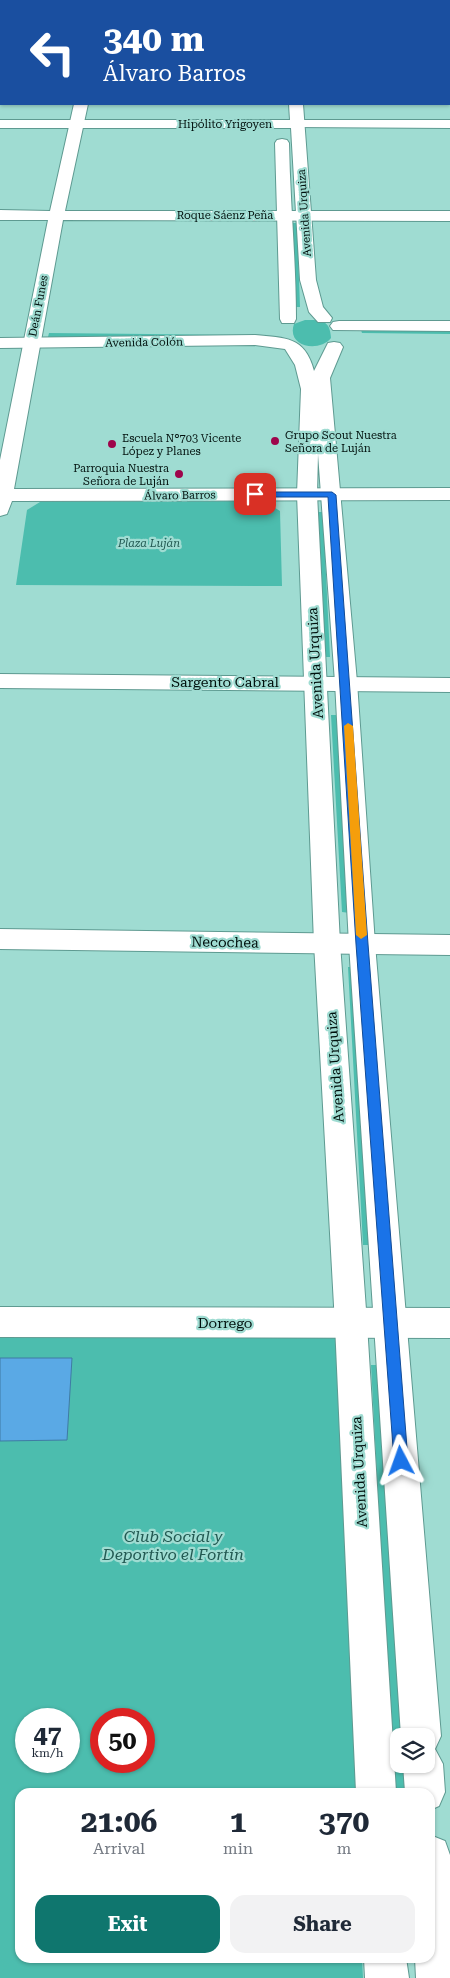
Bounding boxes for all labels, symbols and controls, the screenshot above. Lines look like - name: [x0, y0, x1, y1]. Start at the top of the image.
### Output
- text: 340 m: [103, 19, 204, 60]
- icon: left: [20, 20, 85, 85]
- text: Álvaro Barros: [103, 61, 246, 86]
- street label: Hipólito Yrigoyen: [178, 118, 272, 131]
- street label: Avenida Urquiza: [295, 169, 314, 257]
- street label: Roque Sáenz Peña: [177, 209, 273, 222]
- street label: Deán Funes: [26, 274, 51, 338]
- street label: Avenida Colón: [105, 335, 183, 350]
- place label: Grupo Scout Nuestra Señora de Luján: [285, 429, 397, 455]
- place label: Escuela N°703 Vicente López y Planes: [122, 432, 241, 458]
- marker: Grupo Scout Nuestra Señora de Luján: [269, 435, 281, 447]
- marker: Escuela N°703 Vicente López y Planes: [106, 438, 118, 450]
- place label: Parroquia Nuestra Señora de Luján: [73, 462, 169, 488]
- marker: Parroquia Nuestra Señora de Luján: [173, 468, 185, 480]
- pin: [234, 473, 276, 515]
- icon: arrive: [241, 480, 269, 508]
- street label: Álvaro Barros: [144, 487, 216, 503]
- park label: Plaza Luján: [117, 537, 180, 550]
- street label: Avenida Urquiza: [304, 607, 326, 719]
- street label: Sargento Cabral: [171, 674, 279, 690]
- street label: Necochea: [191, 933, 259, 951]
- street label: Avenida Urquiza: [323, 1011, 347, 1123]
- street label: Dorrego: [198, 1315, 252, 1331]
- street label: Avenida Urquiza: [348, 1416, 370, 1528]
- position arrow: [374, 1434, 426, 1486]
- park label: Club Social y Deportivo el Fortín: [101, 1527, 244, 1564]
- speed limit sign: 50: [90, 1708, 155, 1773]
- text: 47: [33, 1720, 62, 1749]
- map controls: [390, 1728, 435, 1773]
- button: layers: [390, 1728, 435, 1773]
- text: km/h: [31, 1746, 64, 1760]
- text: 21:06: [81, 1804, 157, 1839]
- text: 1: [230, 1804, 246, 1839]
- text: 370: [319, 1804, 369, 1839]
- text: Arrival: [93, 1839, 145, 1858]
- text: min: [223, 1839, 253, 1858]
- text: m: [337, 1839, 351, 1858]
- button: Exit: [35, 1895, 220, 1953]
- button: Share: [230, 1895, 415, 1953]

